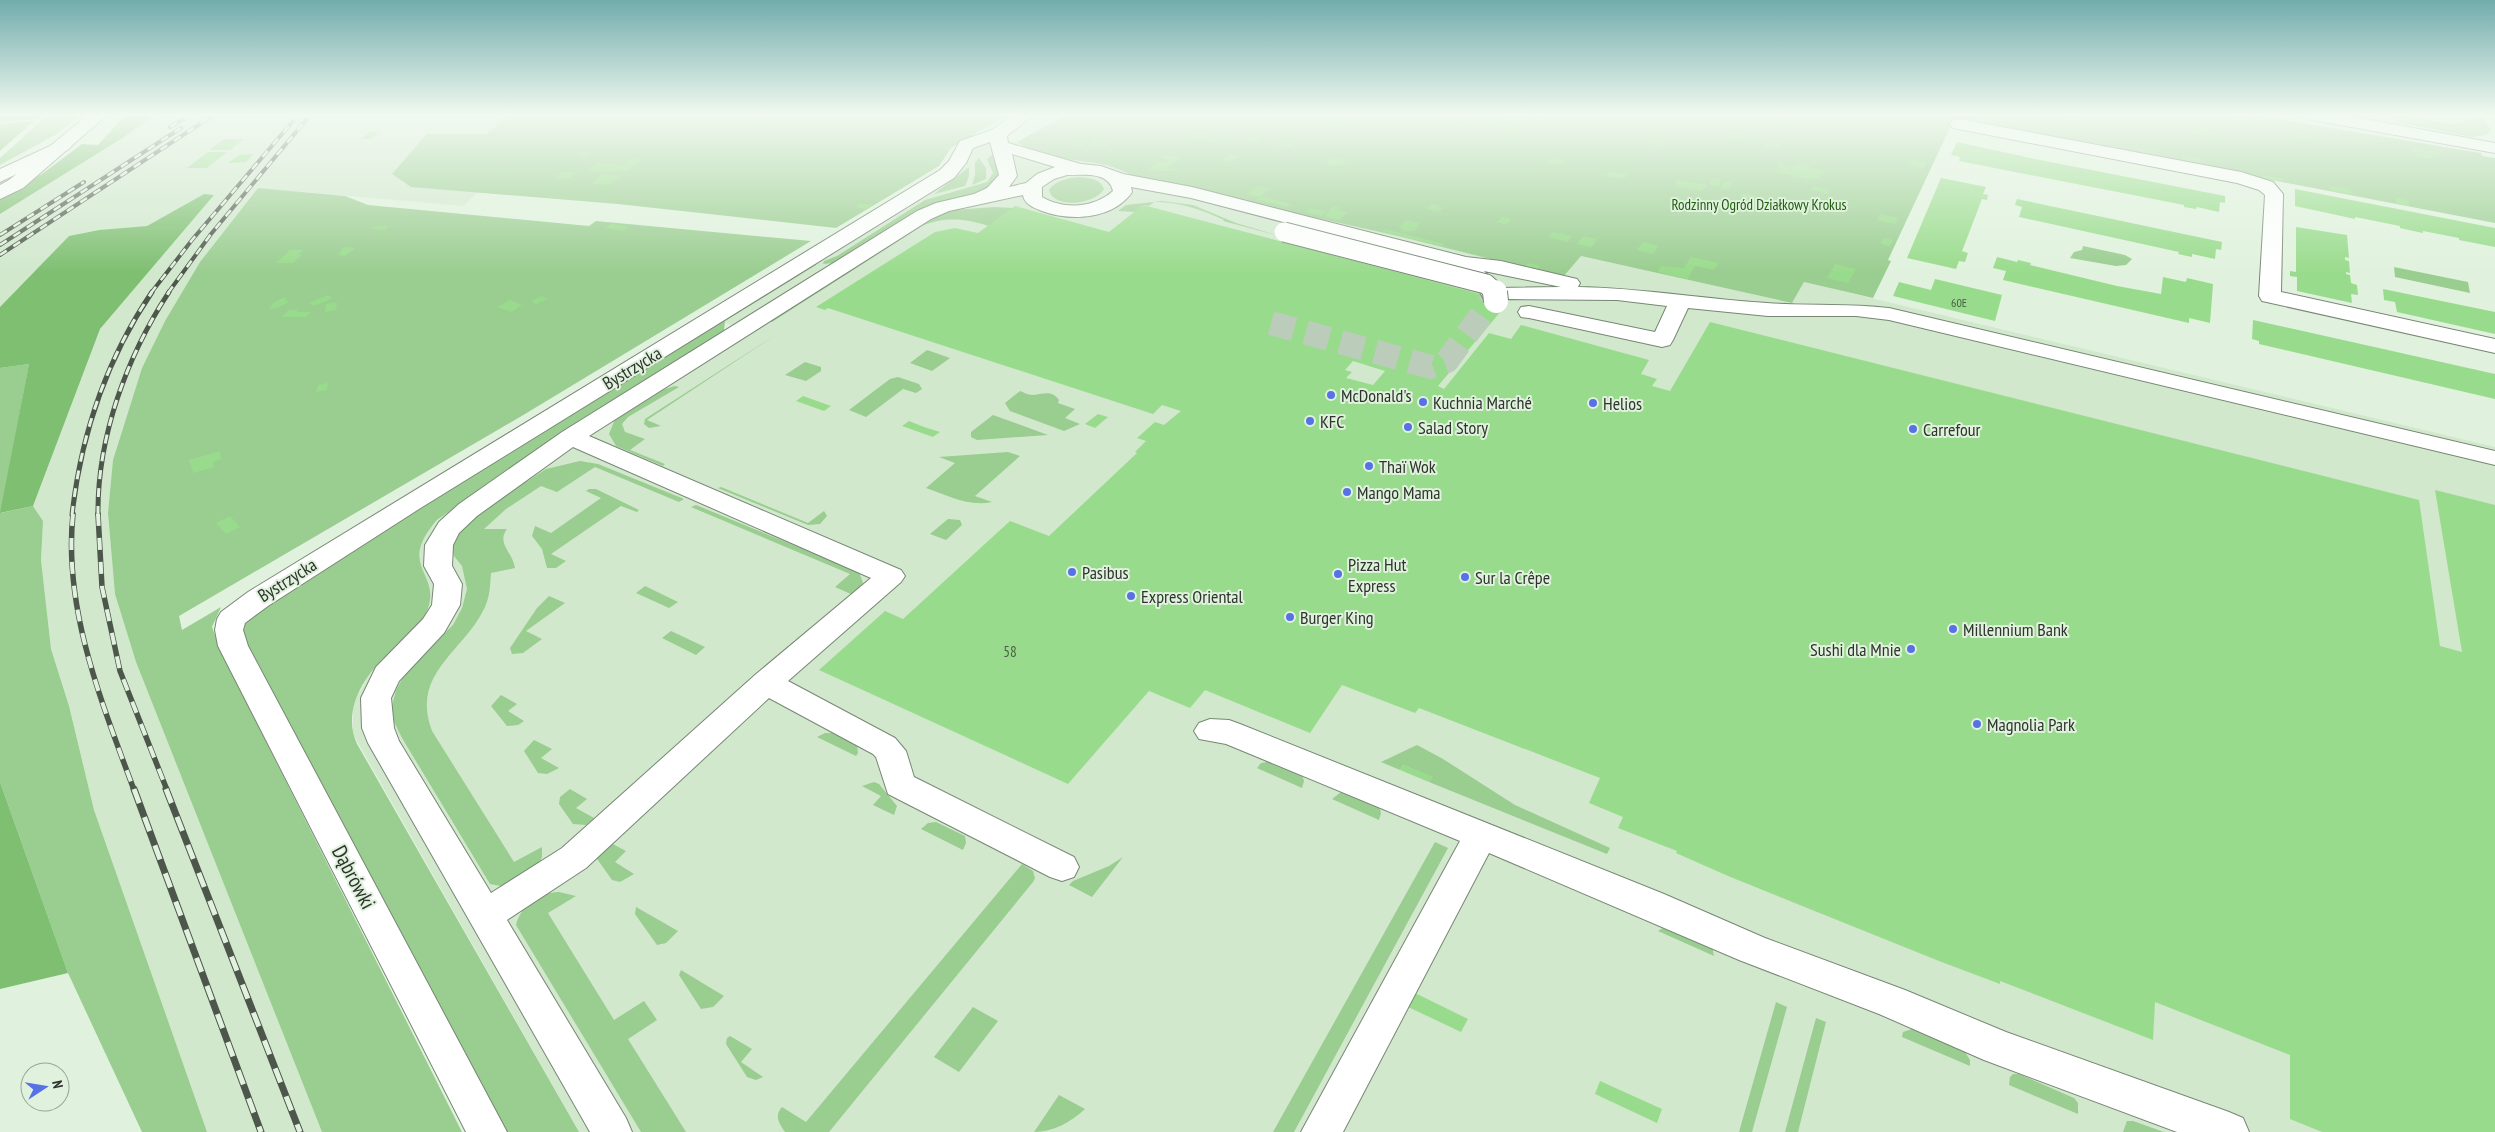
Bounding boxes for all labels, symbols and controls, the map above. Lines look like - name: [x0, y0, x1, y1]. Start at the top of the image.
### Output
- park label: Rodzinny Ogród Działkowy Krokus: [1671, 195, 1847, 214]
- house number: 60E: [1951, 295, 1967, 310]
- street label: Bystrzycka: [598, 341, 666, 395]
- place label: McDonald's: [1341, 384, 1412, 407]
- marker: McDonald's: [1325, 389, 1337, 401]
- place label: Kuchnia Marché: [1433, 391, 1532, 414]
- place label: Helios: [1603, 392, 1642, 415]
- marker: Kuchnia Marché: [1417, 396, 1429, 408]
- marker: Helios: [1587, 397, 1599, 409]
- place label: KFC: [1320, 410, 1345, 433]
- marker: KFC: [1304, 415, 1316, 427]
- place label: Salad Story: [1418, 416, 1488, 439]
- place label: Carrefour: [1923, 418, 1981, 441]
- marker: Salad Story: [1402, 421, 1414, 433]
- marker: Carrefour: [1907, 423, 1919, 435]
- place label: Thaï Wok: [1379, 455, 1436, 478]
- marker: Thaï Wok: [1363, 460, 1375, 472]
- place label: Mango Mama: [1357, 481, 1441, 504]
- marker: Mango Mama: [1341, 486, 1353, 498]
- street label: Bystrzycka: [253, 553, 321, 607]
- place label: Pizza Hut Express: [1348, 553, 1406, 597]
- place label: Pasibus: [1082, 561, 1129, 584]
- marker: Pasibus: [1066, 566, 1078, 578]
- place label: Sur la Crêpe: [1475, 566, 1550, 589]
- marker: Pizza Hut Express: [1332, 568, 1344, 580]
- marker: Sur la Crêpe: [1459, 571, 1471, 583]
- place label: Express Oriental: [1141, 585, 1244, 608]
- marker: Express Oriental: [1125, 590, 1137, 602]
- place label: Burger King: [1300, 606, 1374, 629]
- marker: Burger King: [1284, 611, 1296, 623]
- place label: Millennium Bank: [1963, 618, 2068, 641]
- marker: Millennium Bank: [1947, 623, 1959, 635]
- place label: Sushi dla Mnie: [1810, 638, 1901, 661]
- house number: 58: [1003, 642, 1017, 661]
- marker: Sushi dla Mnie: [1905, 643, 1917, 655]
- place label: Magnolia Park: [1987, 713, 2075, 736]
- marker: Magnolia Park: [1971, 718, 1983, 730]
- street label: Dąbrówki: [326, 841, 382, 913]
- north arrow: [20, 1062, 70, 1112]
- text: N: [48, 1079, 67, 1090]

